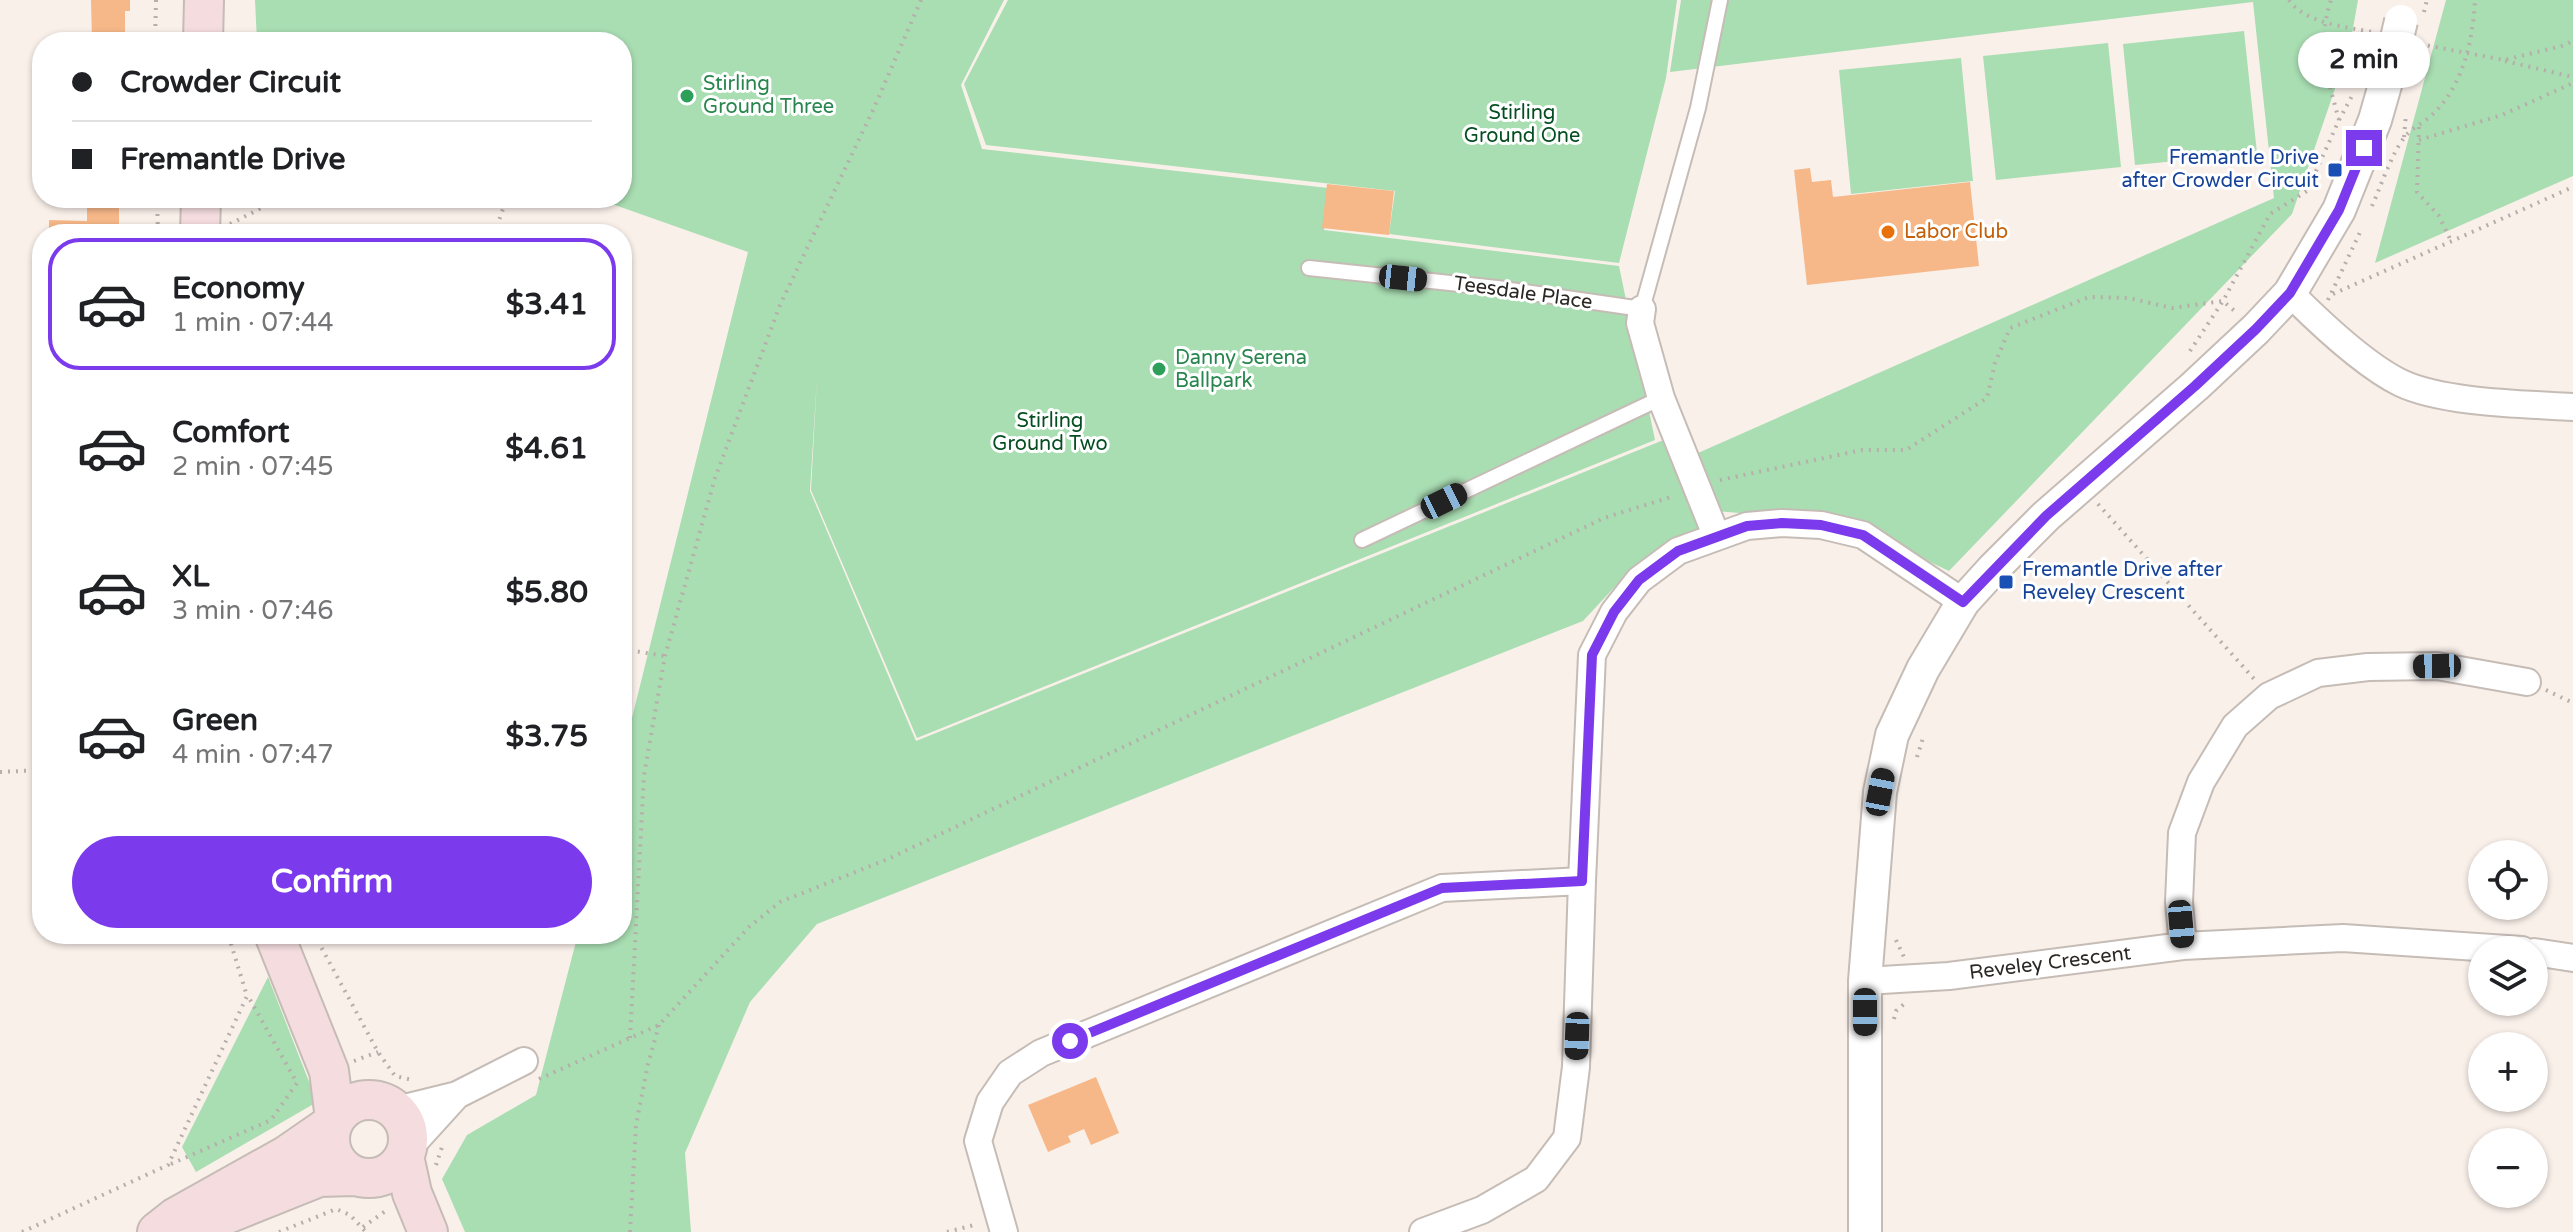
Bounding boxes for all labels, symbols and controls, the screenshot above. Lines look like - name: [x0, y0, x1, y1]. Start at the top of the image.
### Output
- callout: 2 min: [2298, 32, 2430, 88]
- text: 2 min: [2329, 44, 2399, 75]
- text: Crowder Circuit: [120, 64, 341, 101]
- place label: Stirling Ground Three: [703, 72, 834, 119]
- marker: Stirling Ground Three: [678, 87, 696, 105]
- park label: Stirling Ground One: [1464, 101, 1580, 148]
- route end: [2346, 130, 2382, 166]
- text: Fremantle Drive: [120, 141, 345, 178]
- place label: Fremantle Drive after Crowder Circuit: [2122, 146, 2319, 193]
- marker: Fremantle Drive after Crowder Circuit: [2326, 161, 2344, 179]
- place label: Labor Club: [1904, 220, 2008, 244]
- marker: Labor Club: [1879, 223, 1897, 241]
- car: [1378, 264, 1428, 292]
- icon: car: [76, 268, 148, 340]
- text: Economy: [172, 270, 305, 307]
- street label: Teesdale Place: [1452, 271, 1594, 315]
- text: $3.41: [506, 286, 588, 323]
- text: 1 min · 07:44: [172, 307, 334, 338]
- place label: Danny Serena Ballpark: [1175, 346, 1307, 393]
- marker: Danny Serena Ballpark: [1150, 360, 1168, 378]
- park label: Stirling Ground Two: [992, 409, 1108, 456]
- icon: car: [76, 412, 148, 484]
- text: Comfort: [172, 414, 290, 451]
- text: $4.61: [505, 430, 588, 467]
- text: 2 min · 07:45: [172, 451, 334, 482]
- car: [1417, 480, 1471, 522]
- icon: car: [76, 556, 148, 628]
- text: XL: [172, 558, 209, 595]
- place label: Fremantle Drive after Reveley Crescent: [2022, 558, 2223, 605]
- marker: Fremantle Drive after Reveley Crescent: [1997, 573, 2015, 591]
- text: $5.80: [506, 574, 588, 611]
- text: 3 min · 07:46: [172, 595, 334, 626]
- car: [2413, 654, 2461, 678]
- icon: car: [76, 700, 148, 772]
- text: Green: [172, 702, 258, 739]
- text: $3.75: [506, 718, 588, 755]
- text: 4 min · 07:47: [172, 739, 334, 770]
- car: [1864, 766, 1896, 818]
- button: Confirm: [72, 836, 592, 928]
- map controls: [2468, 840, 2548, 1208]
- button: locate: [2468, 840, 2548, 920]
- car: [2167, 899, 2195, 949]
- button: layers: [2468, 936, 2548, 1016]
- street label: Reveley Crescent: [1968, 941, 2133, 985]
- car: [1853, 988, 1877, 1036]
- car: [1564, 1012, 1590, 1060]
- route start: [1052, 1023, 1088, 1059]
- button: +: [2468, 1032, 2548, 1112]
- button: −: [2468, 1128, 2548, 1208]

